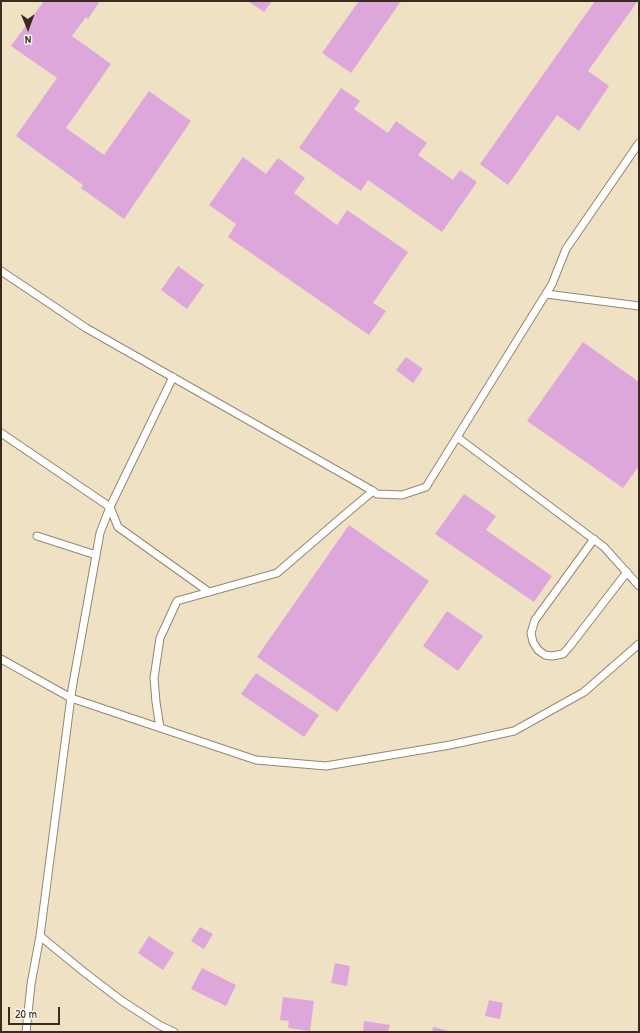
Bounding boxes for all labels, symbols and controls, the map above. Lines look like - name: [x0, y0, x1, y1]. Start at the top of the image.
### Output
- north arrow: [8, 8, 48, 48]
- text: N: [25, 33, 31, 47]
- scale bar: [10, 999, 62, 1025]
- text: 20 m: [15, 1005, 37, 1022]

